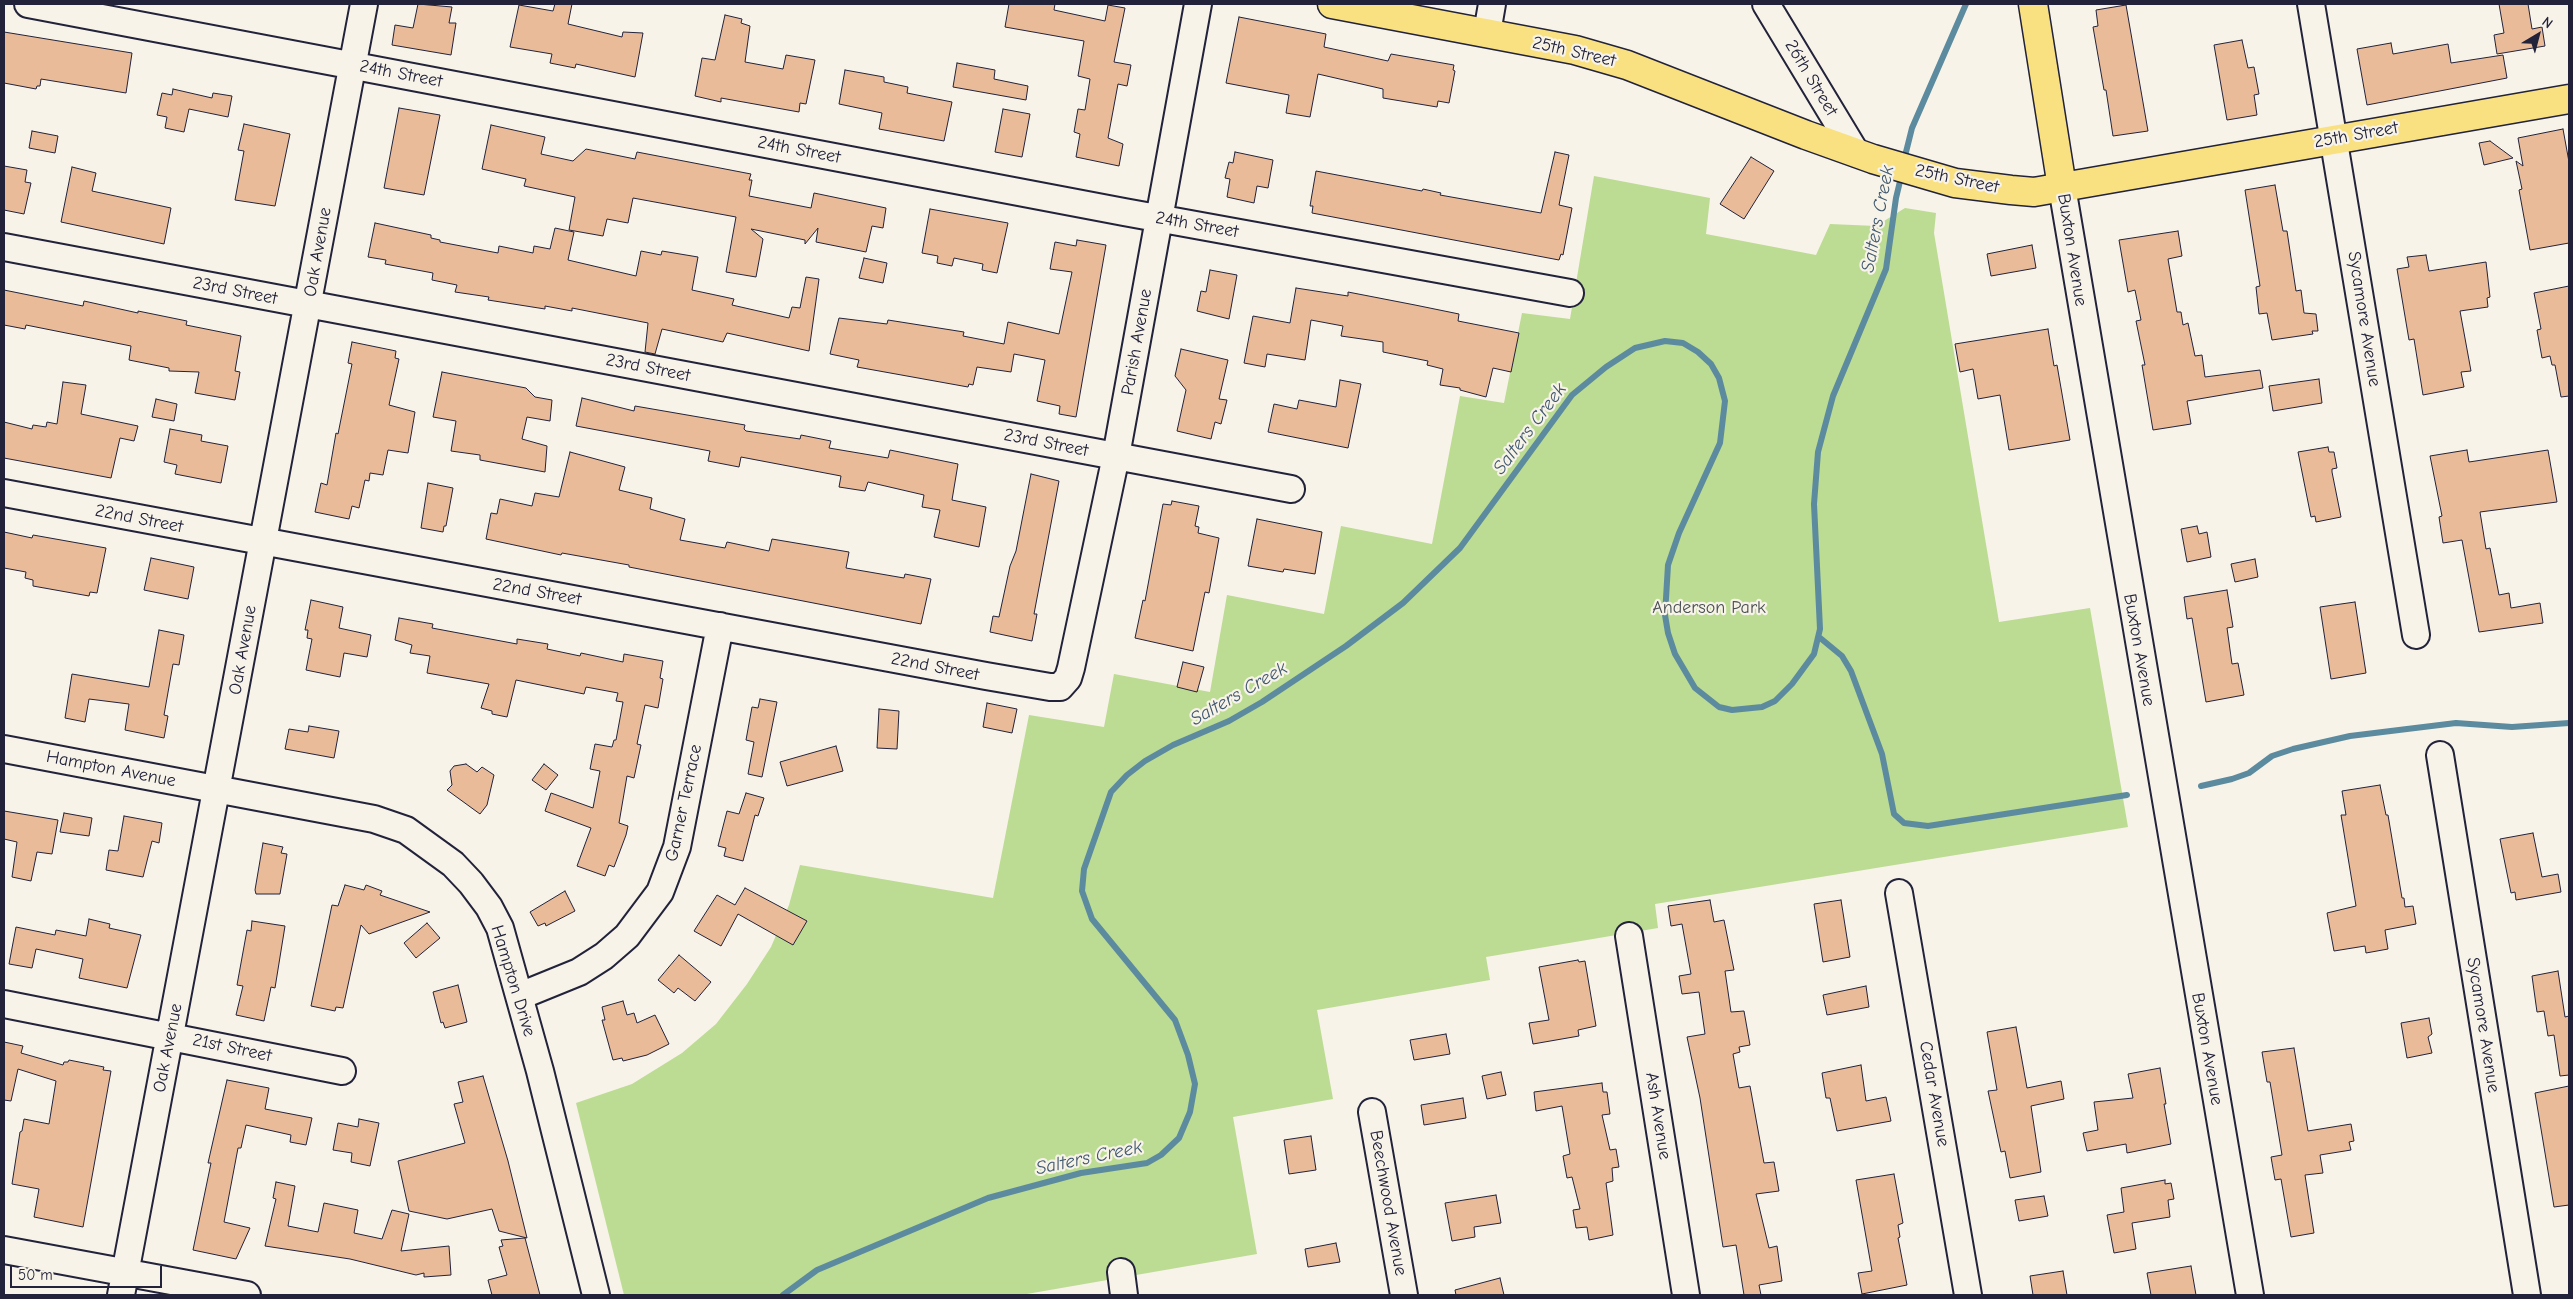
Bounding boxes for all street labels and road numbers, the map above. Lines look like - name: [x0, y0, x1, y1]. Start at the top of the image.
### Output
- street label: 25th Street: [1530, 32, 1618, 72]
- street label: 26th Street: [1780, 36, 1842, 120]
- street label: 24th Street: [358, 55, 444, 93]
- street label: 25th Street: [2312, 117, 2400, 153]
- street label: 24th Street: [756, 131, 842, 169]
- street label: 25th Street: [1913, 160, 2001, 198]
- street label: Buxton Avenue: [2052, 192, 2092, 308]
- street label: Oak Avenue: [300, 206, 336, 298]
- street label: 24th Street: [1154, 207, 1240, 243]
- street label: Sycamore Avenue: [2343, 250, 2385, 388]
- street label: 23rd Street: [191, 272, 279, 310]
- street label: Parish Avenue: [1117, 287, 1157, 397]
- street label: 23rd Street: [604, 349, 692, 387]
- street label: 23rd Street: [1002, 424, 1090, 462]
- street label: 22nd Street: [93, 500, 185, 538]
- street label: 22nd Street: [491, 574, 583, 610]
- street label: Buxton Avenue: [2118, 592, 2160, 708]
- street label: Oak Avenue: [225, 604, 261, 696]
- street label: 22nd Street: [889, 648, 981, 686]
- street label: Garner Terrace: [661, 742, 707, 864]
- street label: Hampton Avenue: [44, 746, 178, 792]
- street label: Hampton Drive: [486, 923, 540, 1039]
- street label: Sycamore Avenue: [2462, 956, 2504, 1094]
- street label: Buxton Avenue: [2186, 991, 2228, 1107]
- street label: Oak Avenue: [149, 1002, 187, 1094]
- street label: 21st Street: [191, 1029, 273, 1067]
- street label: Cedar Avenue: [1914, 1040, 1954, 1148]
- street label: Ash Avenue: [1640, 1071, 1676, 1161]
- street label: Beechwood Avenue: [1365, 1129, 1411, 1277]

